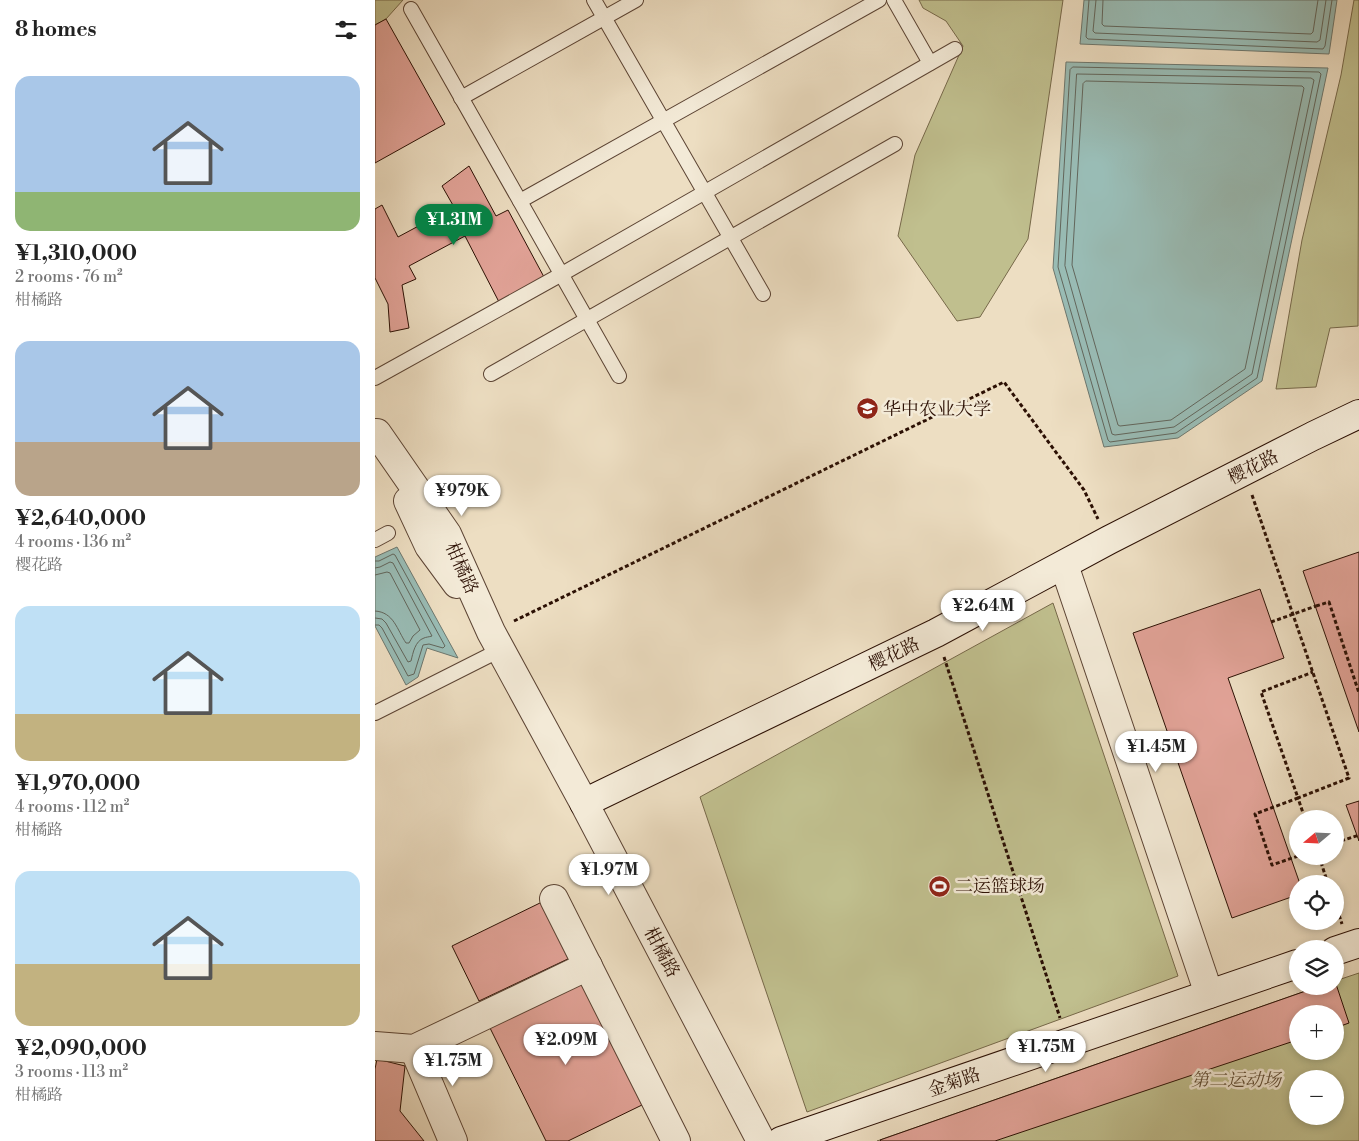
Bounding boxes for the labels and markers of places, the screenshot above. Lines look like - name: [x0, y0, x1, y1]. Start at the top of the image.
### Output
- pin: ¥1.31M: [413, 204, 495, 246]
- school or university icon: 华中农业大学: [855, 397, 879, 421]
- place label: 华中农业大学: [883, 398, 991, 421]
- pin: ¥979K: [427, 474, 497, 517]
- pin: ¥2.64M: [942, 590, 1024, 632]
- pin: ¥1.45M: [1115, 730, 1197, 773]
- pin: ¥1.97M: [568, 854, 650, 896]
- sports icon: 二运篮球场: [927, 874, 951, 898]
- place label: 二运篮球场: [955, 875, 1045, 898]
- pin: ¥2.09M: [525, 1024, 607, 1066]
- pin: ¥1.75M: [1005, 1030, 1087, 1073]
- pin: ¥1.75M: [412, 1044, 494, 1087]

